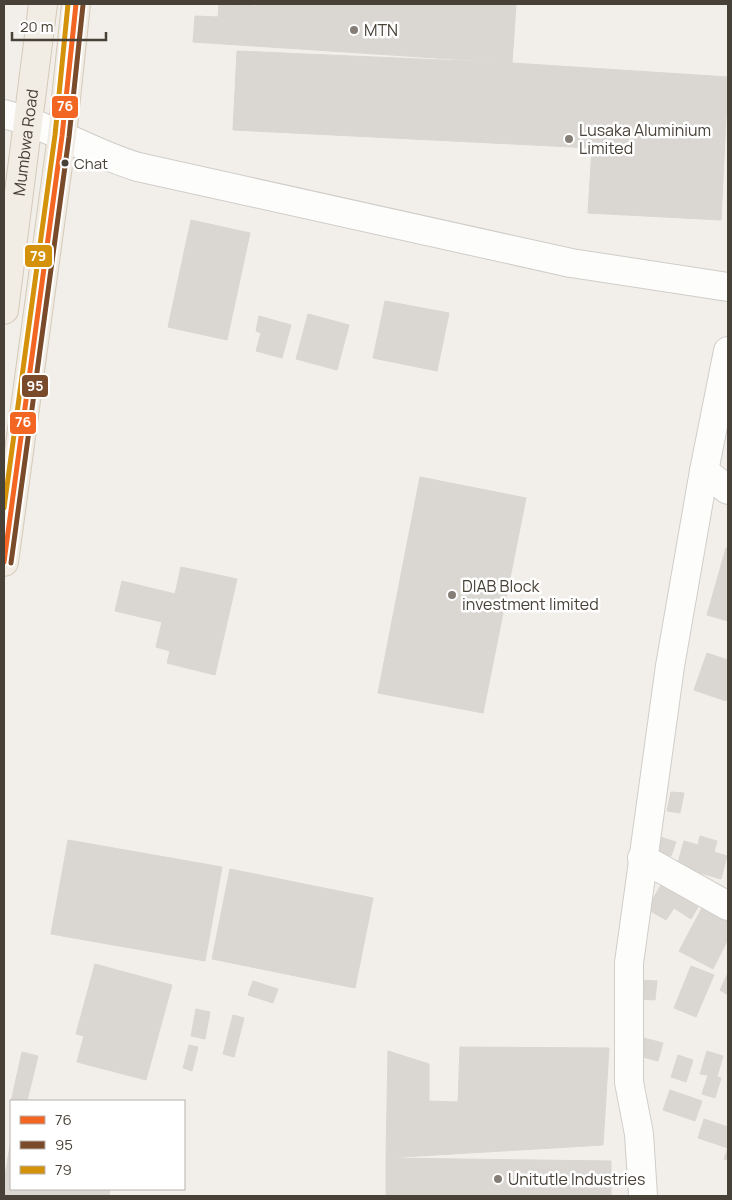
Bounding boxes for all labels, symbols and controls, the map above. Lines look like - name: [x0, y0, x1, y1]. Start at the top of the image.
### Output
- scale bar: [12, 10, 106, 42]
- text: 20 m: [20, 16, 53, 37]
- place label: MTN: [364, 19, 398, 41]
- marker: MTN: [348, 24, 360, 36]
- street label: Mumbwa Road: [8, 88, 43, 197]
- line badge: 76: [51, 95, 79, 119]
- text: 76: [57, 96, 73, 115]
- place label: Lusaka Aluminium Limited: [579, 119, 711, 159]
- marker: Lusaka Aluminium Limited: [563, 133, 575, 145]
- place label: Chat: [74, 153, 108, 174]
- marker: Chat: [60, 158, 70, 168]
- line badge: 79: [24, 244, 53, 268]
- text: 79: [30, 246, 46, 265]
- line badge: 95: [21, 374, 49, 398]
- text: 95: [27, 376, 43, 395]
- line badge: 76: [9, 411, 37, 435]
- text: 76: [15, 412, 31, 431]
- place label: DIAB Block investment limited: [462, 575, 599, 615]
- marker: DIAB Block investment limited: [446, 589, 458, 601]
- legend: [10, 1100, 185, 1190]
- text: 76: [55, 1109, 72, 1130]
- text: 95: [55, 1134, 73, 1155]
- text: 79: [55, 1159, 72, 1180]
- place label: Unitutle Industries: [508, 1168, 645, 1190]
- marker: Unitutle Industries: [492, 1173, 504, 1185]

